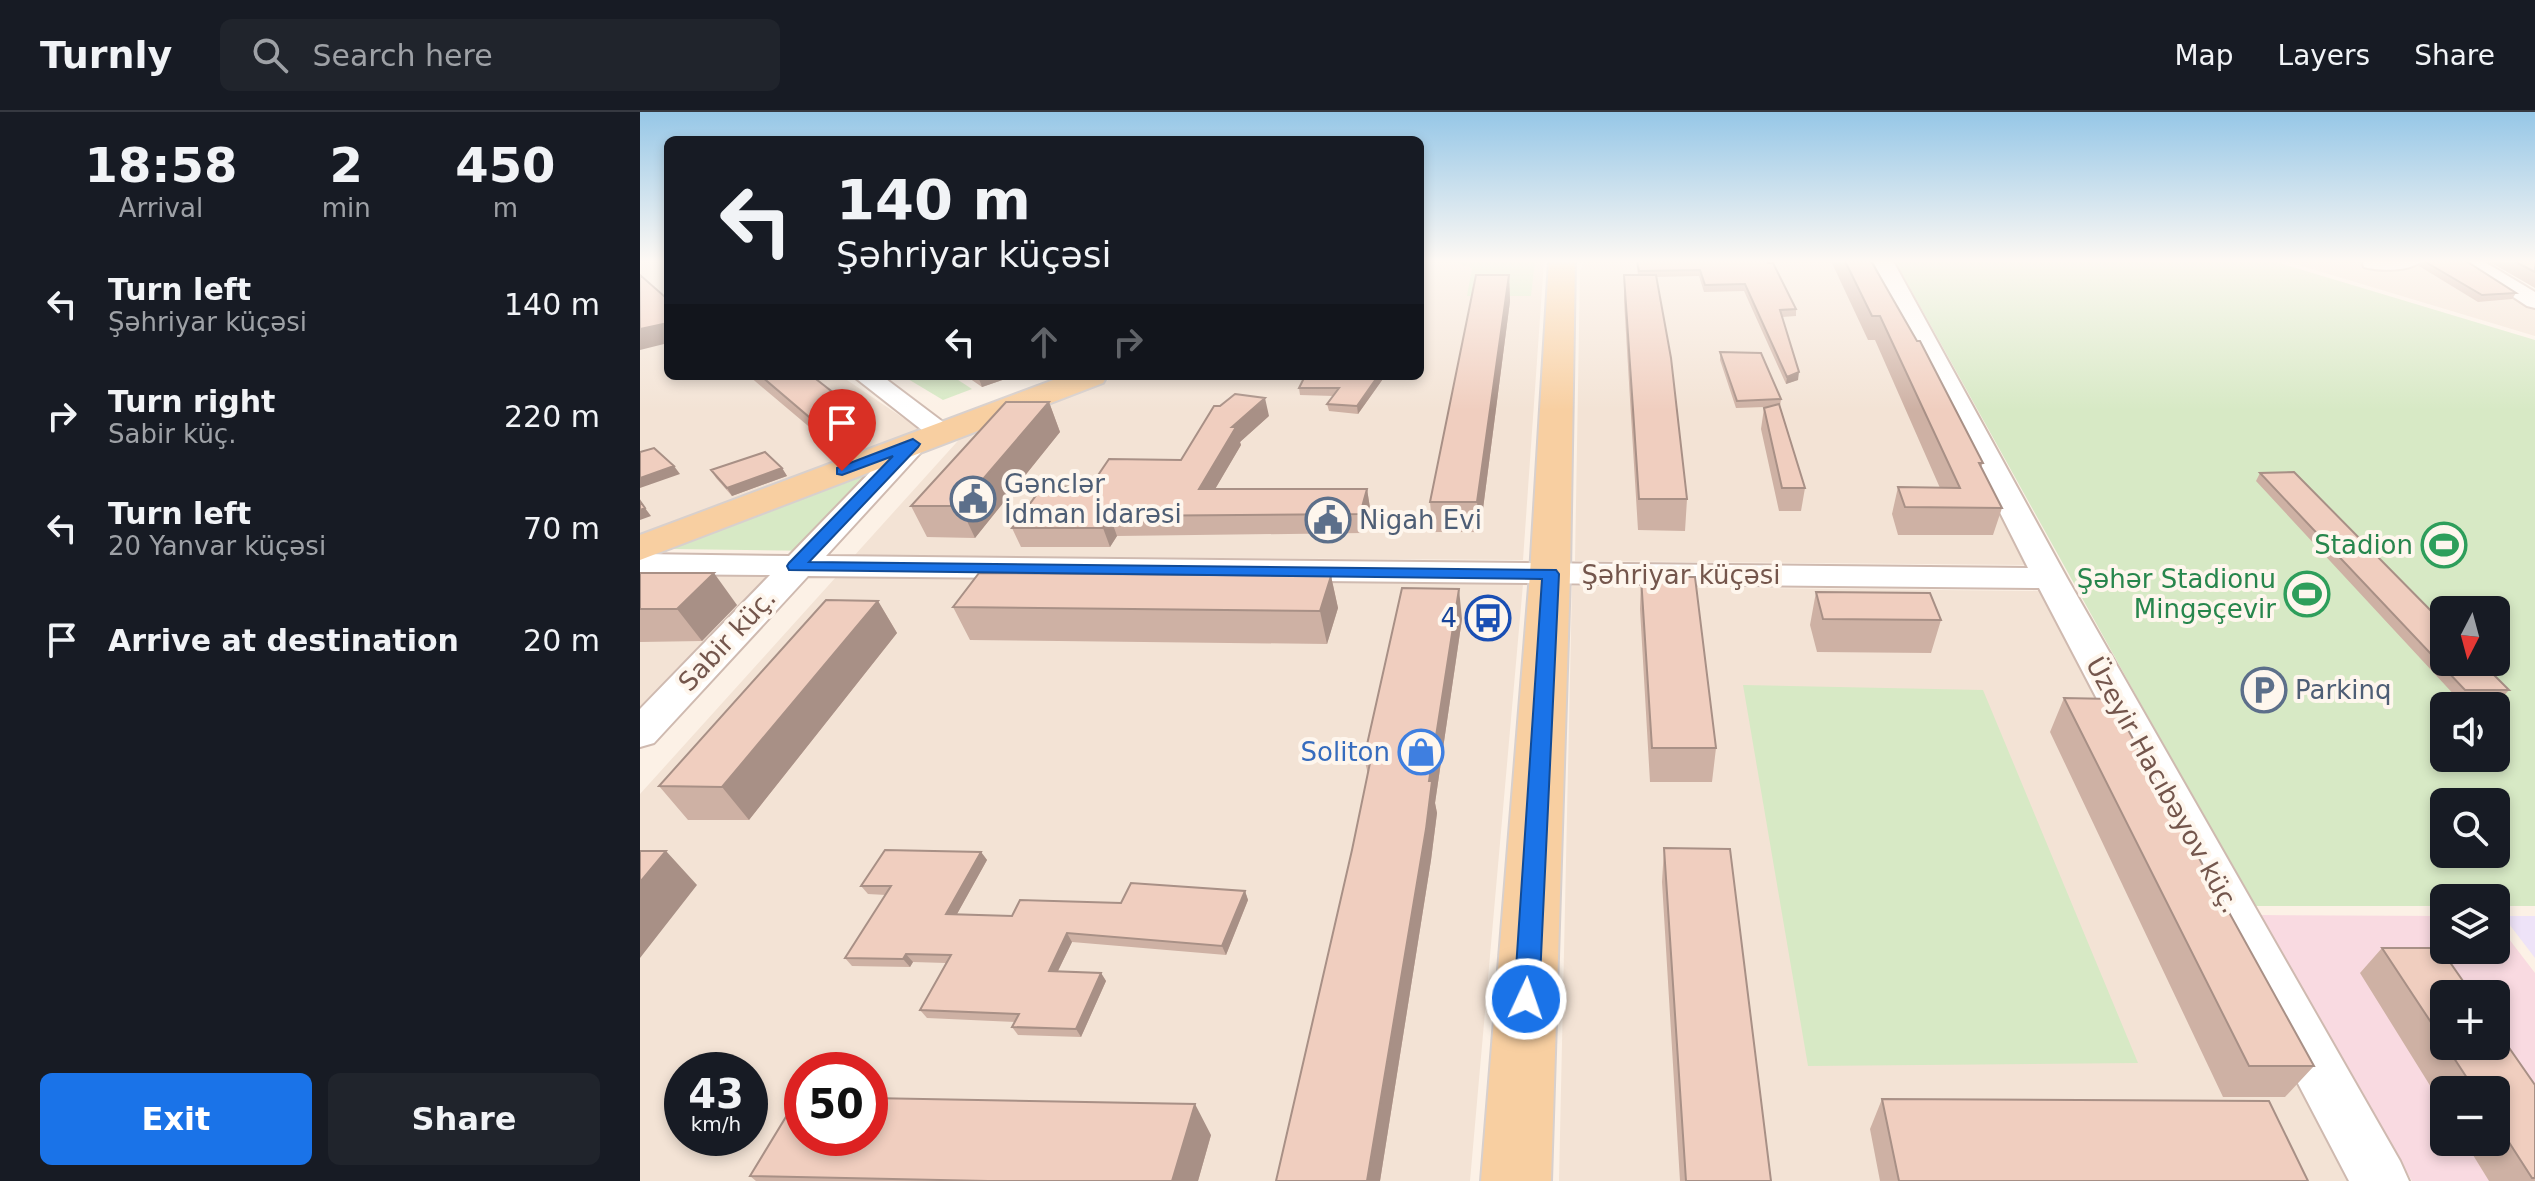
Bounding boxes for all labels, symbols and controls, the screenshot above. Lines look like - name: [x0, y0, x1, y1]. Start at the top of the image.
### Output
- search box: [220, 19, 780, 91]
- text: Turnly: [40, 33, 172, 77]
- icon: search: [248, 33, 292, 77]
- text: Search here: [312, 38, 493, 73]
- text: Map: [2174, 39, 2234, 72]
- text: Layers: [2278, 39, 2370, 72]
- text: Share: [2414, 39, 2495, 72]
- text: 18:58: [84, 137, 237, 193]
- text: 2: [330, 137, 363, 193]
- text: 450: [455, 137, 555, 193]
- text: 140 m: [836, 167, 1031, 232]
- icon: left: [704, 168, 808, 272]
- text: Arrival: [119, 193, 203, 223]
- text: min: [322, 193, 371, 223]
- text: m: [493, 193, 518, 223]
- text: Şəhriyar küçəsi: [836, 234, 1111, 275]
- text: Turn left: [108, 272, 251, 307]
- icon: left: [40, 282, 84, 326]
- text: 140 m: [504, 287, 600, 322]
- text: Şəhriyar küçəsi: [108, 307, 307, 337]
- icon: left: [938, 320, 982, 364]
- icon: ahead: [1022, 320, 1066, 364]
- icon: right: [1106, 320, 1150, 364]
- text: Turn right: [108, 384, 275, 419]
- pin: [808, 389, 876, 471]
- icon: right: [40, 394, 84, 438]
- text: 220 m: [504, 399, 600, 434]
- icon: arrive: [820, 401, 864, 445]
- text: Sabir küç.: [108, 419, 236, 449]
- place label: Gənclər İdman İdarəsi: [1004, 469, 1182, 529]
- public building icon: Gənclər İdman İdarəsi: [949, 475, 997, 523]
- text: Turn left: [108, 496, 251, 531]
- public building icon: Nigah Evi: [1304, 496, 1352, 544]
- place label: Nigah Evi: [1359, 505, 1482, 535]
- icon: left: [40, 506, 84, 550]
- text: 70 m: [523, 511, 600, 546]
- sports icon: Stadion: [2420, 521, 2468, 569]
- place label: Stadion: [2314, 530, 2413, 560]
- text: 20 Yanvar küçəsi: [108, 531, 326, 561]
- street label: Şəhriyar küçəsi: [1582, 560, 1780, 590]
- place label: Şəhər Stadionu Mingəçevir: [2077, 564, 2276, 624]
- sports icon: Şəhər Stadionu Mingəçevir: [2283, 570, 2331, 618]
- street label: Sabir küç.: [672, 583, 782, 697]
- bus stop icon: 4: [1464, 594, 1512, 642]
- north arrow: [2430, 596, 2510, 676]
- map controls: [2430, 596, 2510, 1156]
- place label: 4: [1440, 603, 1457, 633]
- icon: arrive: [40, 618, 84, 662]
- text: Arrive at destination: [108, 623, 459, 658]
- text: 20 m: [523, 623, 600, 658]
- street label: Üzeyir Hacıbəyov küç.: [2080, 651, 2247, 918]
- parking icon: Parkinq: [2240, 666, 2288, 714]
- place label: Parkinq: [2295, 675, 2391, 705]
- button: sound: [2430, 692, 2510, 772]
- shop icon: Soliton: [1397, 728, 1445, 776]
- place label: Soliton: [1301, 737, 1390, 767]
- button: search: [2430, 788, 2510, 868]
- button: layers: [2430, 884, 2510, 964]
- position arrow: [1484, 957, 1568, 1041]
- button: +: [2430, 980, 2510, 1060]
- speed limit sign: 50: [784, 1052, 888, 1156]
- text: 43: [688, 1071, 744, 1117]
- button: Exit: [40, 1073, 312, 1165]
- button: Share: [328, 1073, 600, 1165]
- button: −: [2430, 1076, 2510, 1156]
- text: km/h: [691, 1112, 741, 1136]

